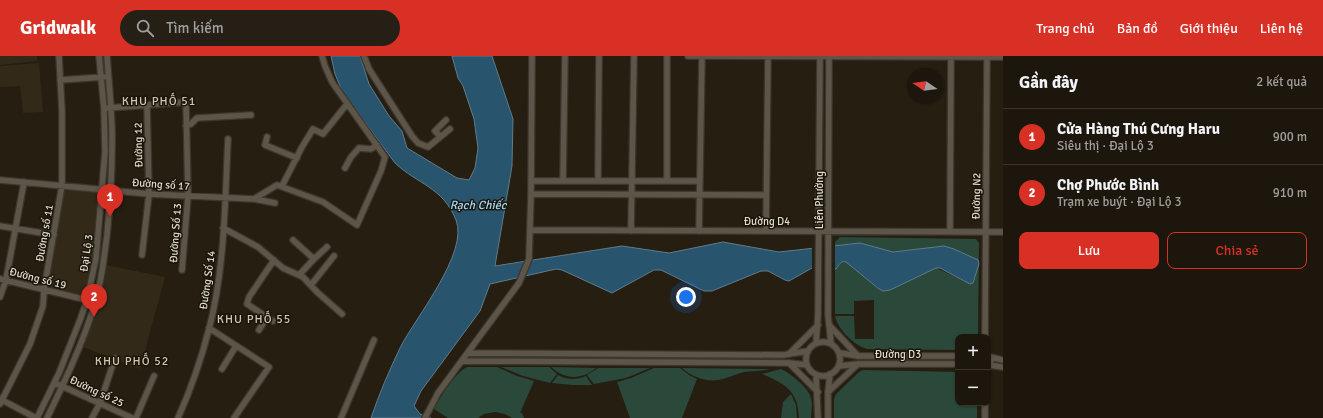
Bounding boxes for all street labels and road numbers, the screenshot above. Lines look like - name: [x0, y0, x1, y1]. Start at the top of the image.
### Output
- street label: Đường 12: [132, 122, 145, 168]
- street label: Liên Phường: [813, 171, 826, 229]
- street label: Đường N2: [970, 172, 983, 219]
- street label: Đường số 17: [132, 175, 191, 193]
- street label: Đường số 11: [32, 203, 56, 263]
- street label: Đường Số 13: [166, 203, 184, 263]
- street label: Đường D4: [744, 215, 790, 228]
- street label: Đại Lộ 3: [77, 233, 96, 273]
- street label: Đường Số 14: [196, 250, 218, 310]
- street label: Đường số 19: [8, 264, 68, 292]
- street label: Đường D3: [875, 348, 921, 361]
- street label: Đường số 25: [68, 372, 126, 410]

